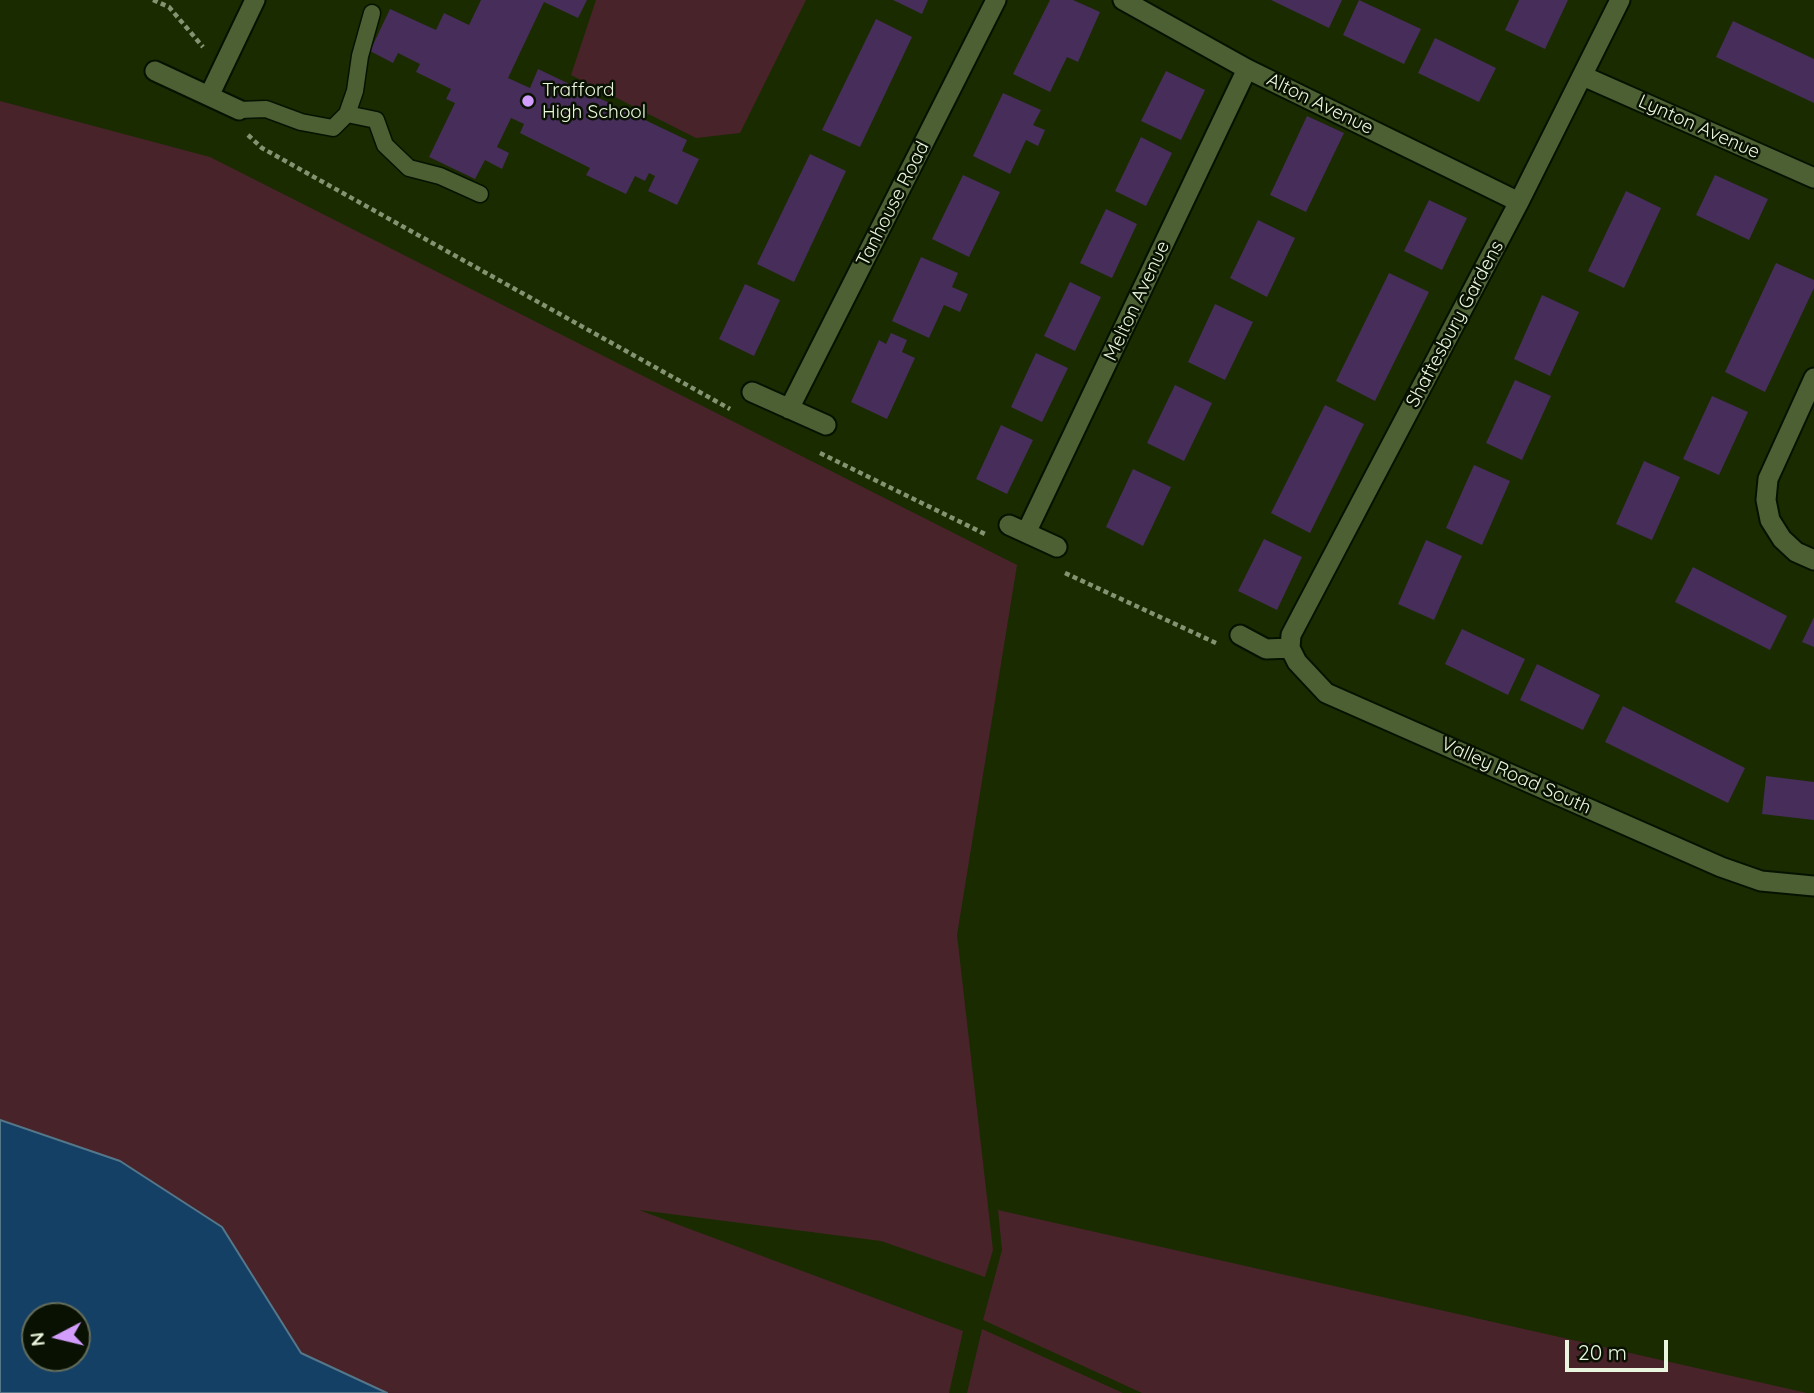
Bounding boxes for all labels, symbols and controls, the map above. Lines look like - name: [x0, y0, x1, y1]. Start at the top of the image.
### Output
- street label: Alton Avenue: [1263, 68, 1377, 140]
- place label: Trafford High School: [542, 79, 646, 123]
- street label: Lynton Avenue: [1635, 90, 1763, 164]
- marker: Trafford High School: [520, 93, 536, 109]
- street label: Tanhouse Road: [852, 138, 934, 270]
- street label: Melton Avenue: [1099, 237, 1175, 365]
- street label: Shaftesbury Gardens: [1401, 237, 1509, 411]
- street label: Valley Road South: [1438, 733, 1594, 819]
- north arrow: [21, 1302, 91, 1372]
- scale bar: [1569, 1326, 1672, 1370]
- text: N: [24, 1331, 50, 1348]
- text: 20 m: [1578, 1339, 1627, 1365]

